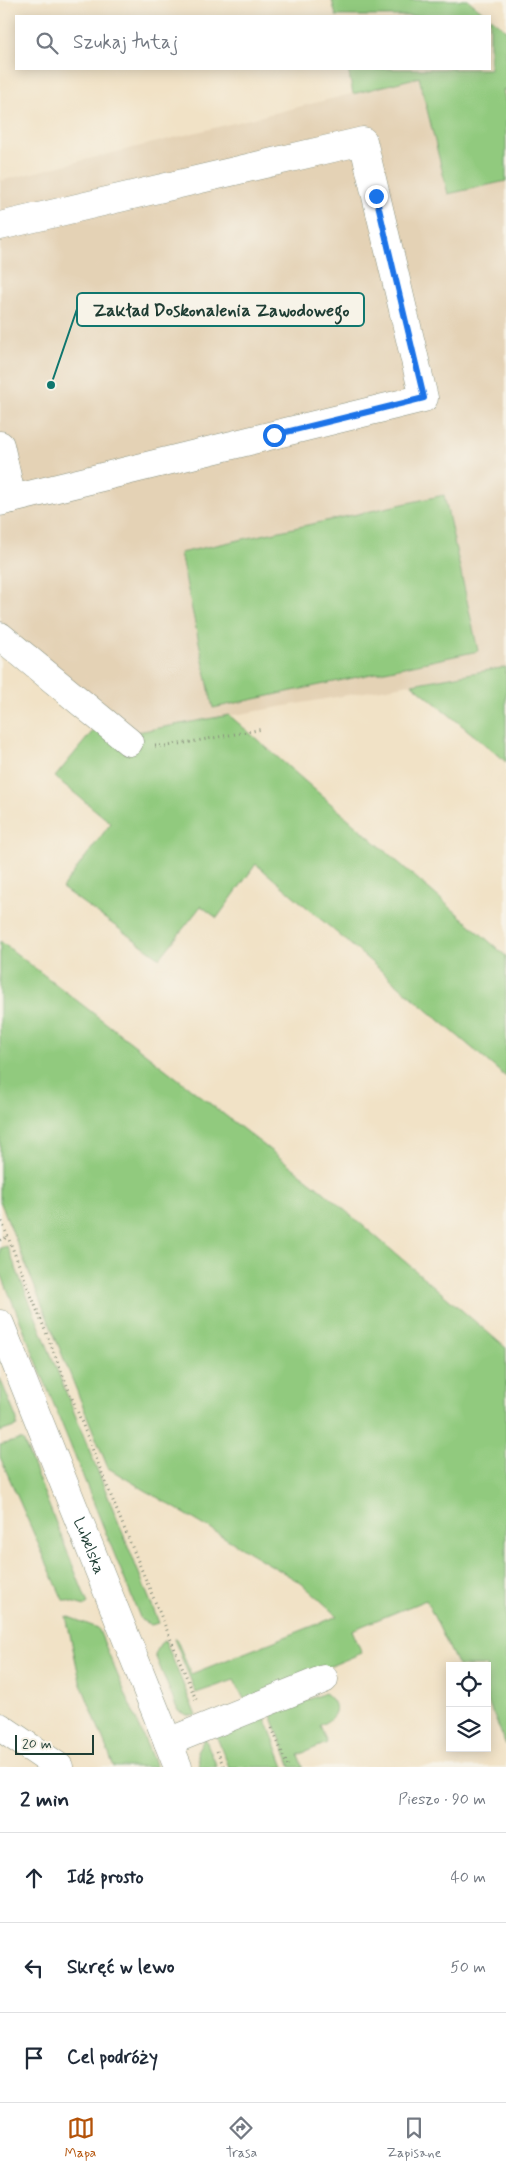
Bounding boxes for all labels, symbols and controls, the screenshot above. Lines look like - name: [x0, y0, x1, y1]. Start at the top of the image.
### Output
- search box: [15, 15, 491, 70]
- icon: search: [33, 29, 61, 57]
- text: Szukaj tutaj: [73, 30, 178, 55]
- route end: [365, 185, 388, 208]
- callout: Zakład Doskonalenia Zawodowego: [77, 293, 364, 326]
- text: Zakład Doskonalenia Zawodowego: [93, 299, 349, 325]
- route start: [263, 424, 286, 447]
- street label: Lubelska: [68, 1514, 110, 1577]
- map controls: [446, 1662, 491, 1752]
- button: locate: [446, 1662, 491, 1707]
- button: layers: [446, 1707, 491, 1752]
- scale bar: [15, 1732, 94, 1755]
- text: 20 m: [22, 1735, 52, 1753]
- text: 2 min: [20, 1786, 69, 1814]
- text: Pieszo · 90 m: [398, 1789, 486, 1810]
- icon: ahead: [20, 1864, 48, 1892]
- text: Idź prosto: [67, 1865, 144, 1890]
- text: 40 m: [450, 1867, 486, 1888]
- icon: left: [20, 1954, 48, 1982]
- text: Skręć w lewo: [67, 1955, 175, 1980]
- text: 50 m: [450, 1957, 486, 1978]
- icon: arrive: [20, 2044, 48, 2072]
- text: Cel podróży: [67, 2045, 158, 2070]
- tab: Mapa: [65, 2114, 96, 2162]
- tab: Trasa: [226, 2114, 257, 2162]
- tab: Zapisane: [386, 2114, 441, 2162]

